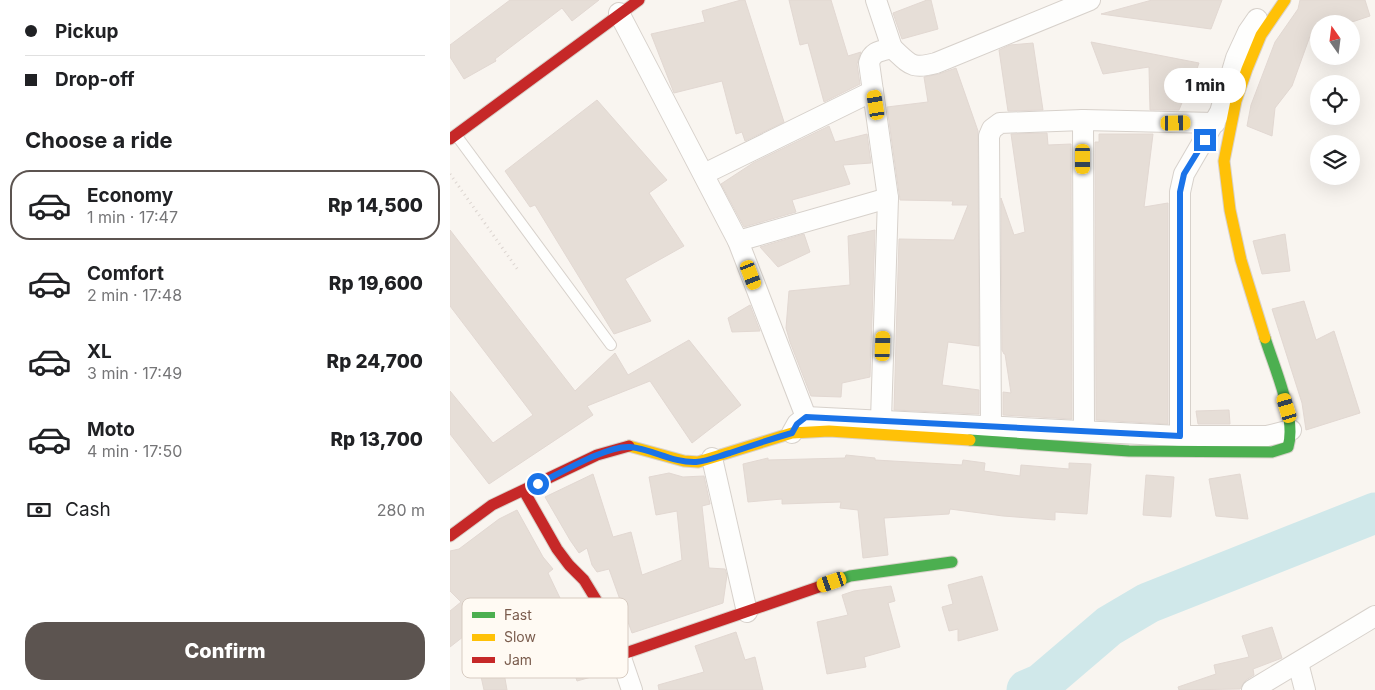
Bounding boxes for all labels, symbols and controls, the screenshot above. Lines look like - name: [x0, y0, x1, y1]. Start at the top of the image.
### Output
- north arrow: [1310, 15, 1360, 65]
- map controls: [1310, 15, 1360, 185]
- text: Pickup: [55, 20, 118, 43]
- text: Drop-off: [55, 68, 135, 91]
- callout: 1 min: [1164, 68, 1246, 102]
- text: 1 min: [1185, 75, 1225, 95]
- button: locate: [1310, 75, 1360, 125]
- car: [866, 89, 885, 121]
- car: [1160, 115, 1191, 131]
- text: Choose a ride: [25, 127, 173, 153]
- route end: [1194, 129, 1216, 151]
- button: layers: [1310, 135, 1360, 185]
- car: [1075, 144, 1090, 174]
- icon: car: [27, 183, 72, 228]
- text: Economy: [87, 184, 173, 207]
- text: Rp 14,500: [328, 194, 423, 217]
- text: 1 min · 17:47: [87, 207, 178, 227]
- car: [738, 258, 763, 292]
- icon: car: [27, 261, 72, 306]
- text: Comfort: [87, 262, 164, 285]
- text: Rp 19,600: [329, 272, 423, 295]
- text: 2 min · 17:48: [87, 285, 182, 305]
- car: [874, 331, 891, 361]
- icon: car: [27, 339, 72, 384]
- text: XL: [87, 340, 112, 363]
- text: Rp 24,700: [327, 350, 423, 373]
- text: 3 min · 17:49: [87, 363, 182, 383]
- car: [1275, 391, 1298, 425]
- icon: car: [27, 417, 72, 462]
- text: Moto: [87, 418, 135, 441]
- text: Rp 13,700: [330, 428, 423, 451]
- text: 4 min · 17:50: [87, 441, 182, 461]
- route start: [527, 473, 549, 495]
- icon: cash: [25, 496, 53, 524]
- text: Cash: [65, 498, 111, 521]
- text: 280 m: [377, 500, 425, 520]
- car: [815, 570, 848, 594]
- legend: [462, 598, 628, 678]
- text: Fast: [504, 606, 532, 623]
- button: Confirm: [25, 622, 425, 680]
- text: Slow: [504, 628, 536, 645]
- text: Jam: [504, 651, 532, 668]

